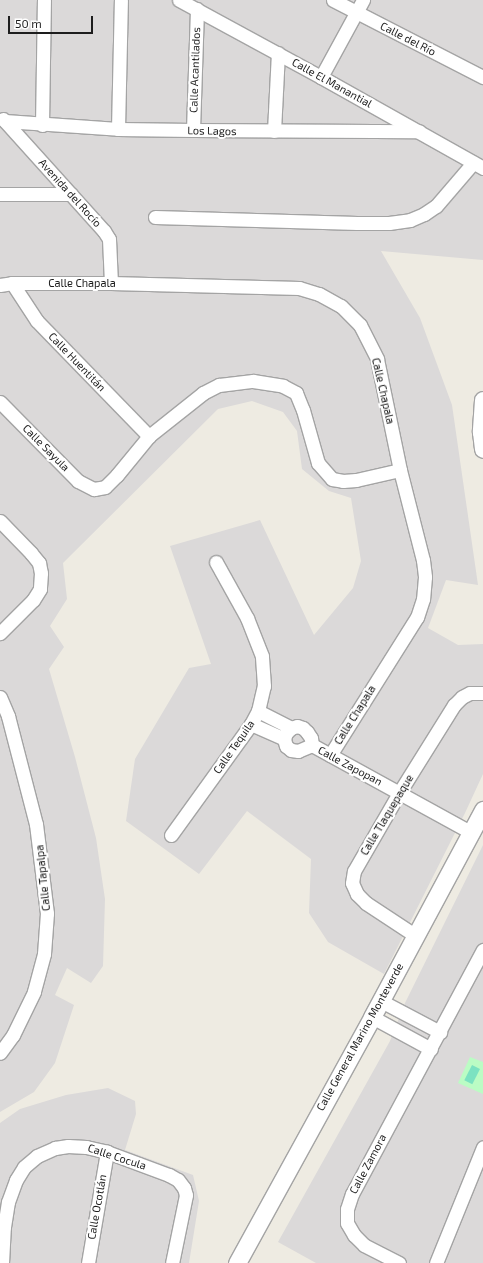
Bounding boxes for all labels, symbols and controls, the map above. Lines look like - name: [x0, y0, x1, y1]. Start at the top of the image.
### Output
- scale bar: [10, 8, 95, 34]
- text: 50 m: [15, 16, 42, 30]
- street label: Calle del Río: [378, 19, 438, 59]
- street label: Calle Acantilados: [187, 27, 203, 113]
- street label: Calle El Manantial: [290, 55, 374, 111]
- street label: Los Lagos: [187, 124, 237, 138]
- street label: Avenida del Rocío: [36, 156, 104, 230]
- street label: Calle Chapala: [48, 276, 116, 290]
- street label: Calle Huentitán: [46, 330, 108, 394]
- street label: Calle Chapala: [369, 357, 397, 425]
- street label: Calle Sayula: [20, 422, 72, 474]
- street label: Calle Chapala: [331, 683, 379, 747]
- street label: Calle Tequila: [211, 717, 257, 777]
- street label: Calle Zapopan: [316, 744, 384, 788]
- street label: Calle Tlaquepaque: [358, 772, 416, 858]
- street label: Calle Tapalpa: [33, 844, 53, 912]
- street label: Calle General Marino Monteverde: [314, 961, 406, 1113]
- street label: Calle Zamora: [347, 1132, 389, 1196]
- street label: Calle Cocula: [86, 1141, 148, 1173]
- street label: Calle Ocotlán: [85, 1173, 109, 1241]

